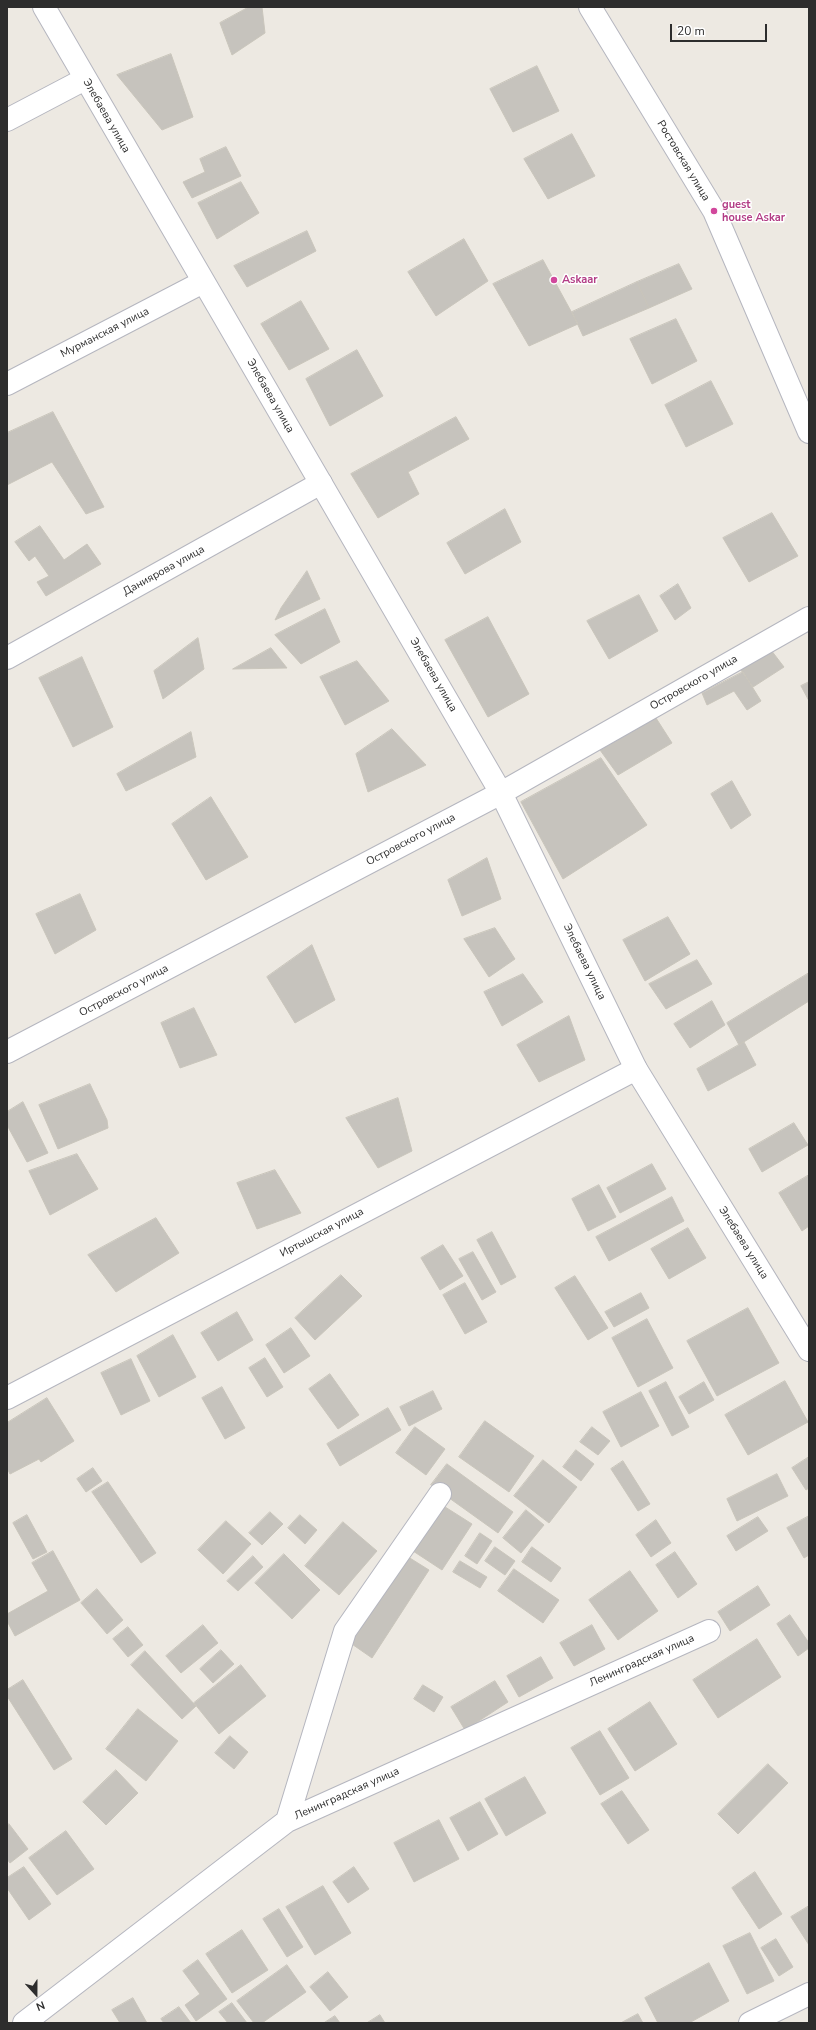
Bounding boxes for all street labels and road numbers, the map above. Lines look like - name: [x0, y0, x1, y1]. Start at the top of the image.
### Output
- street label: Элебаева улица: [79, 77, 133, 155]
- street label: Ростовская улица: [654, 118, 712, 204]
- street label: Мурманская улица: [58, 305, 152, 361]
- street label: Элебаева улица: [243, 357, 297, 435]
- street label: Даниярова улица: [121, 543, 207, 599]
- street label: Элебаева улица: [406, 636, 460, 714]
- street label: Островского улица: [648, 653, 740, 713]
- street label: Островского улица: [364, 811, 458, 869]
- street label: Элебаева улица: [560, 922, 608, 1002]
- street label: Островского улица: [77, 962, 171, 1020]
- street label: Элебаева улица: [715, 1204, 771, 1282]
- street label: Иртышская улица: [278, 1205, 366, 1261]
- street label: Ленинградская улица: [587, 1632, 697, 1690]
- street label: Ленинградская улица: [292, 1765, 402, 1823]

